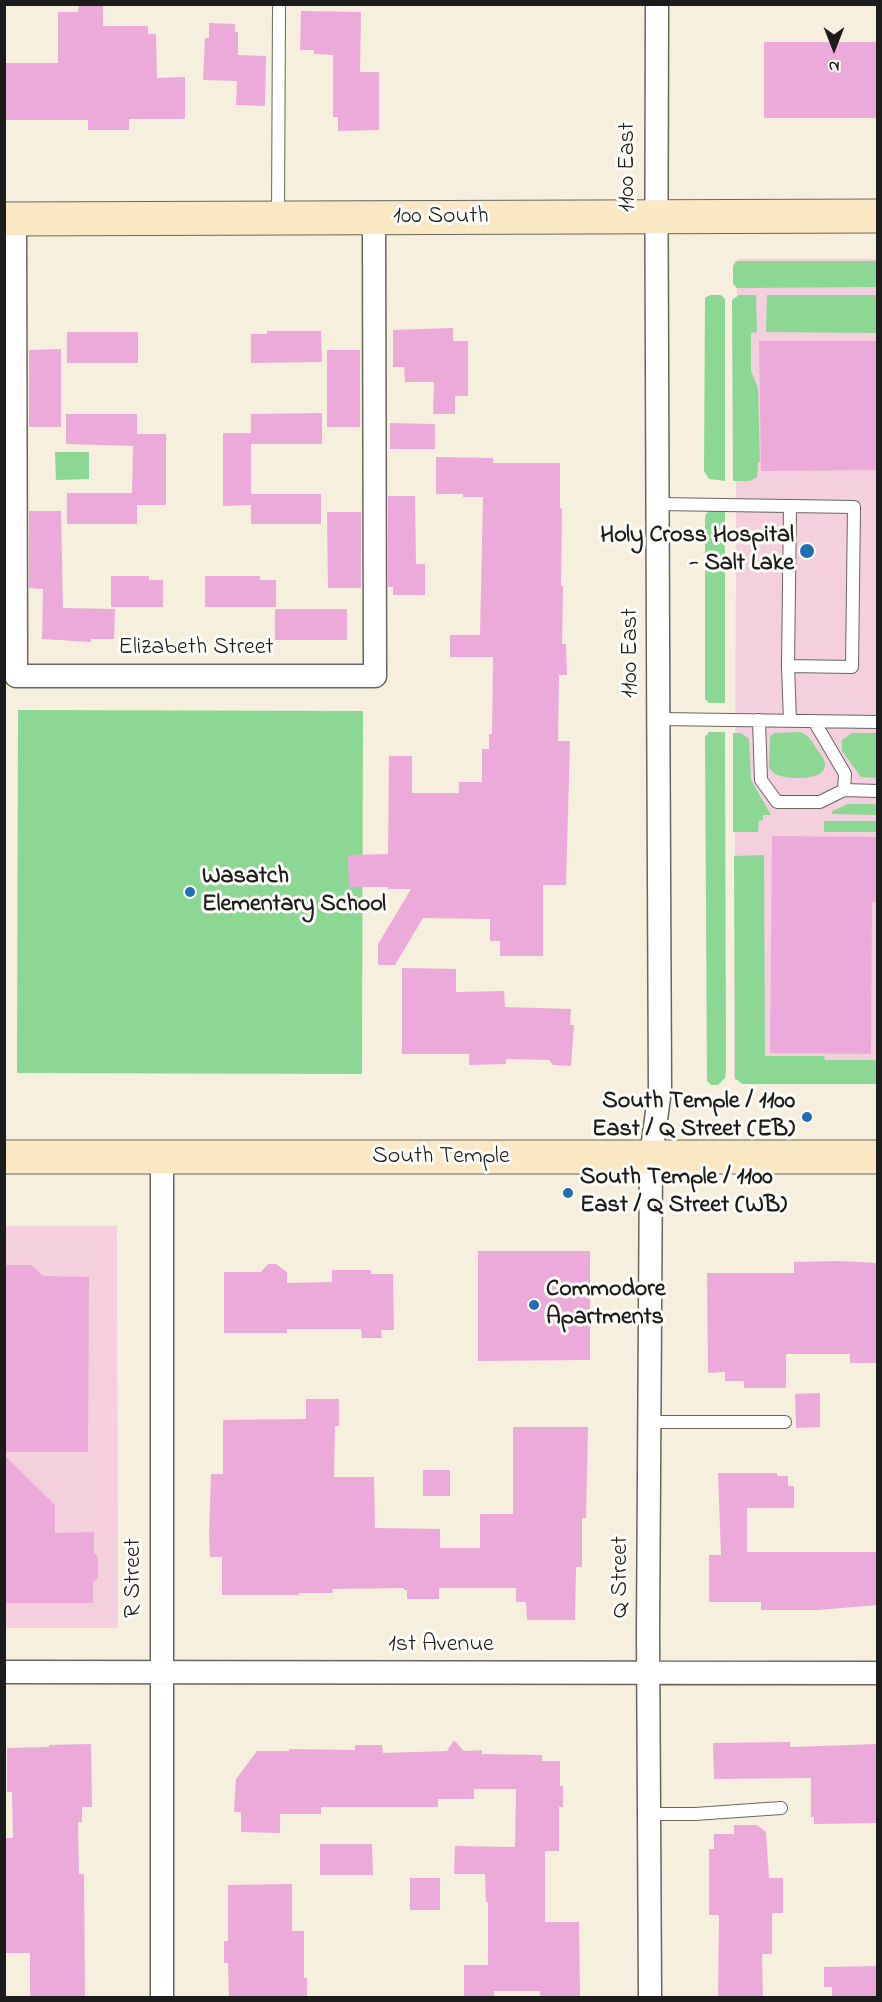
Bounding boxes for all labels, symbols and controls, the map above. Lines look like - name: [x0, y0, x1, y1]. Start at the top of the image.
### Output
- north arrow: [804, 18, 864, 78]
- text: N: [829, 54, 839, 78]
- street label: 1100 East: [615, 122, 643, 212]
- street label: 100 South: [393, 204, 489, 232]
- place label: Holy Cross Hospital - Salt Lake: [600, 523, 794, 579]
- marker: Holy Cross Hospital - Salt Lake: [798, 542, 816, 560]
- street label: 1100 East: [618, 608, 646, 698]
- street label: Elizabeth Street: [118, 635, 274, 663]
- place label: Wasatch Elementary School: [202, 864, 386, 920]
- marker: Wasatch Elementary School: [183, 885, 197, 899]
- place label: South Temple / 1100 East / Q Street (EB): [592, 1089, 795, 1145]
- marker: South Temple / 1100 East / Q Street (EB): [800, 1110, 814, 1124]
- street label: South Temple: [372, 1144, 510, 1172]
- place label: South Temple / 1100 East / Q Street (WB): [580, 1165, 787, 1221]
- marker: South Temple / 1100 East / Q Street (WB): [561, 1186, 575, 1200]
- place label: Commodore Apartments: [546, 1277, 666, 1333]
- marker: Commodore Apartments: [527, 1298, 541, 1312]
- street label: Q Street: [608, 1536, 636, 1618]
- street label: R Street: [121, 1538, 149, 1618]
- street label: 1st Avenue: [388, 1632, 494, 1660]

